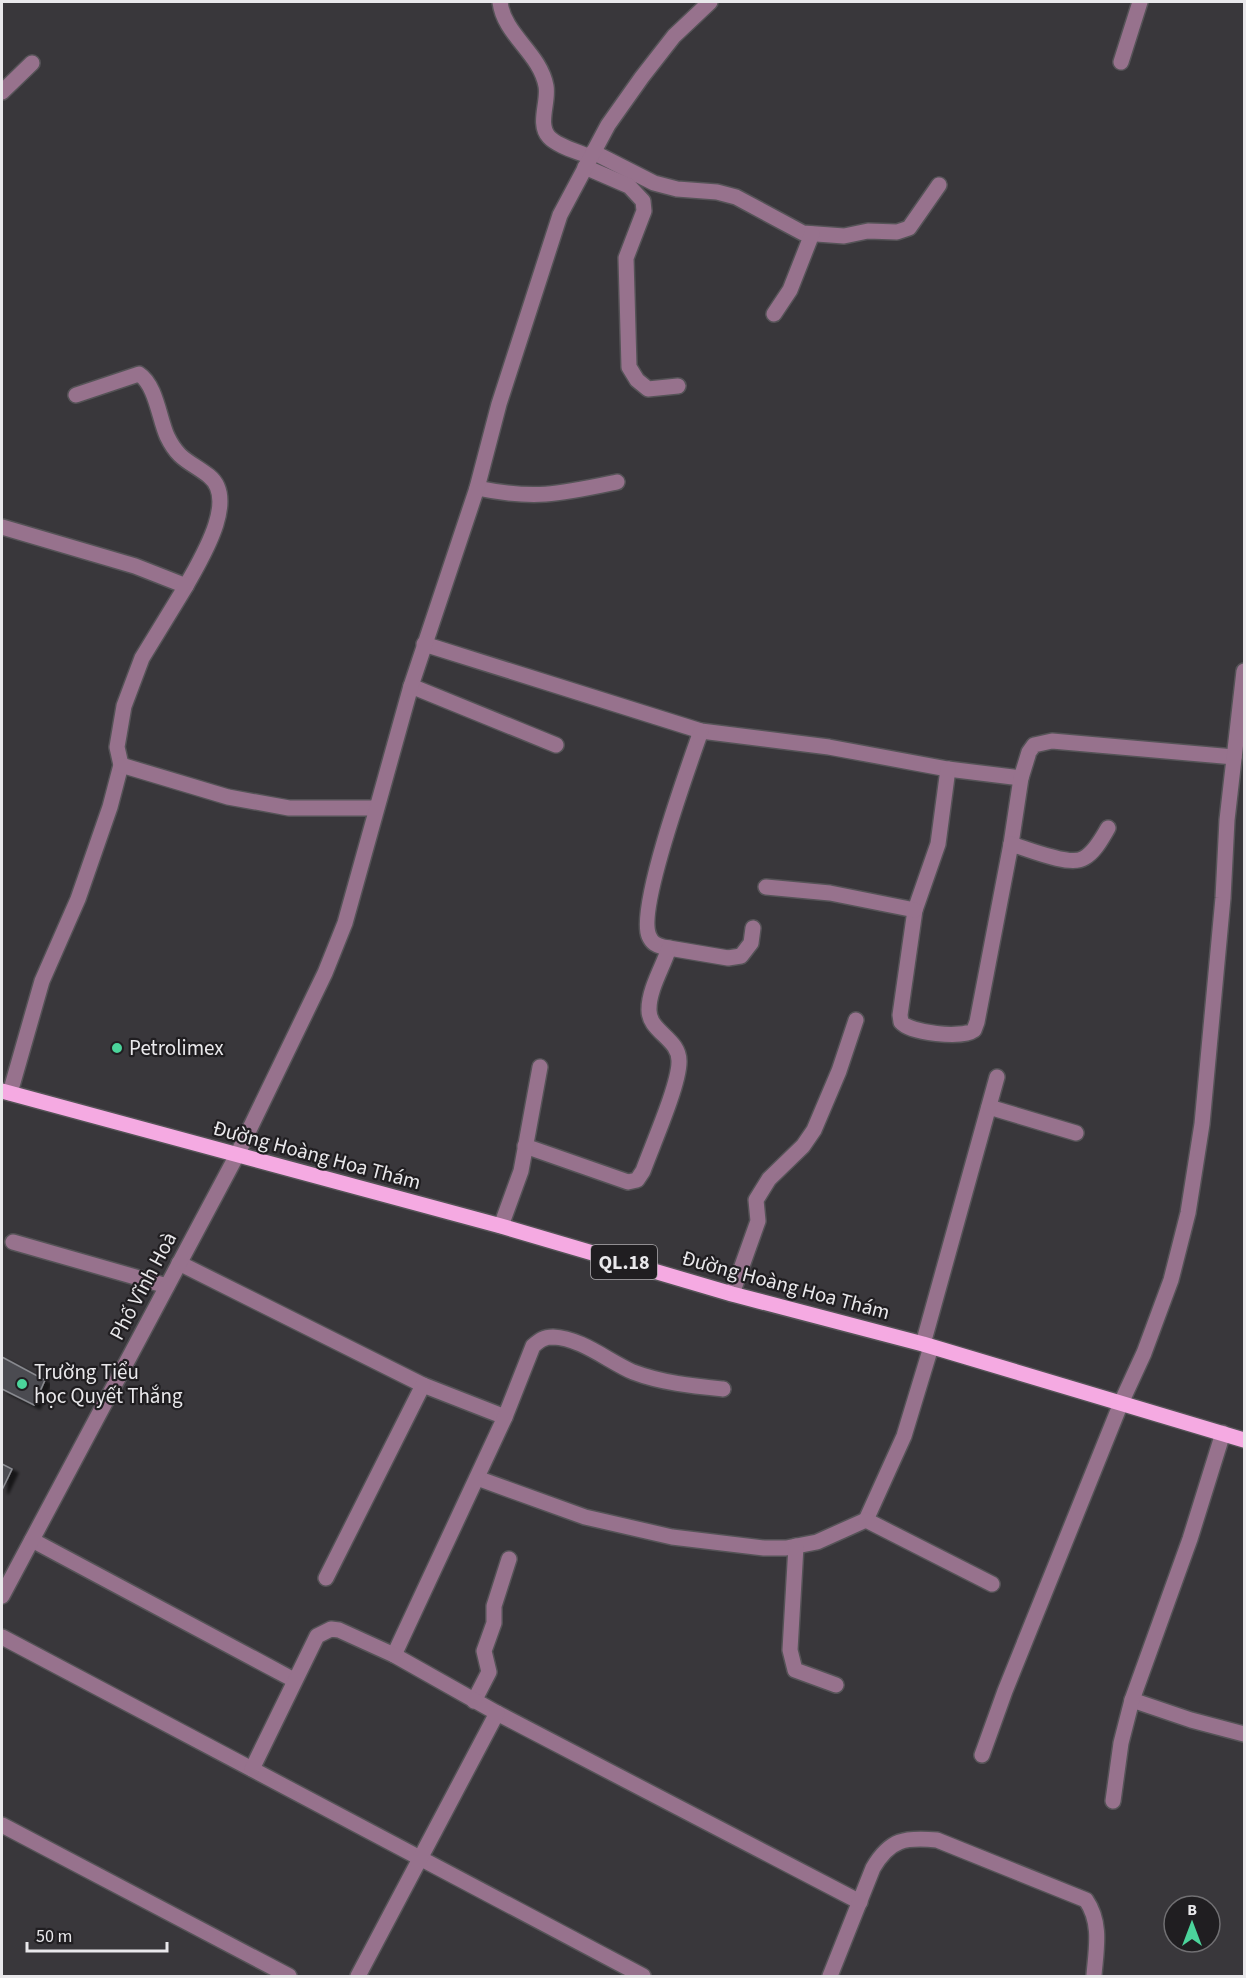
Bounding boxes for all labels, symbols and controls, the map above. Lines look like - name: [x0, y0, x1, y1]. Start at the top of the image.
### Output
- place label: Petrolimex: [129, 1033, 224, 1063]
- marker: Petrolimex: [110, 1041, 124, 1055]
- street label: Đường Hoàng Hoa Thám: [210, 1113, 424, 1197]
- street label: Phố Vĩnh Hoà: [102, 1227, 184, 1345]
- street label: Đường Hoàng Hoa Thám: [679, 1243, 893, 1327]
- road number: QL.18: [591, 1245, 657, 1279]
- place label: Trường Tiểu học Quyết Thắng: [34, 1357, 183, 1411]
- marker: Trường Tiểu học Quyết Thắng: [15, 1377, 29, 1391]
- north arrow: [1162, 1894, 1222, 1954]
- text: B: [1187, 1899, 1197, 1921]
- scale bar: [27, 1915, 166, 1953]
- text: 50 m: [36, 1924, 72, 1949]

